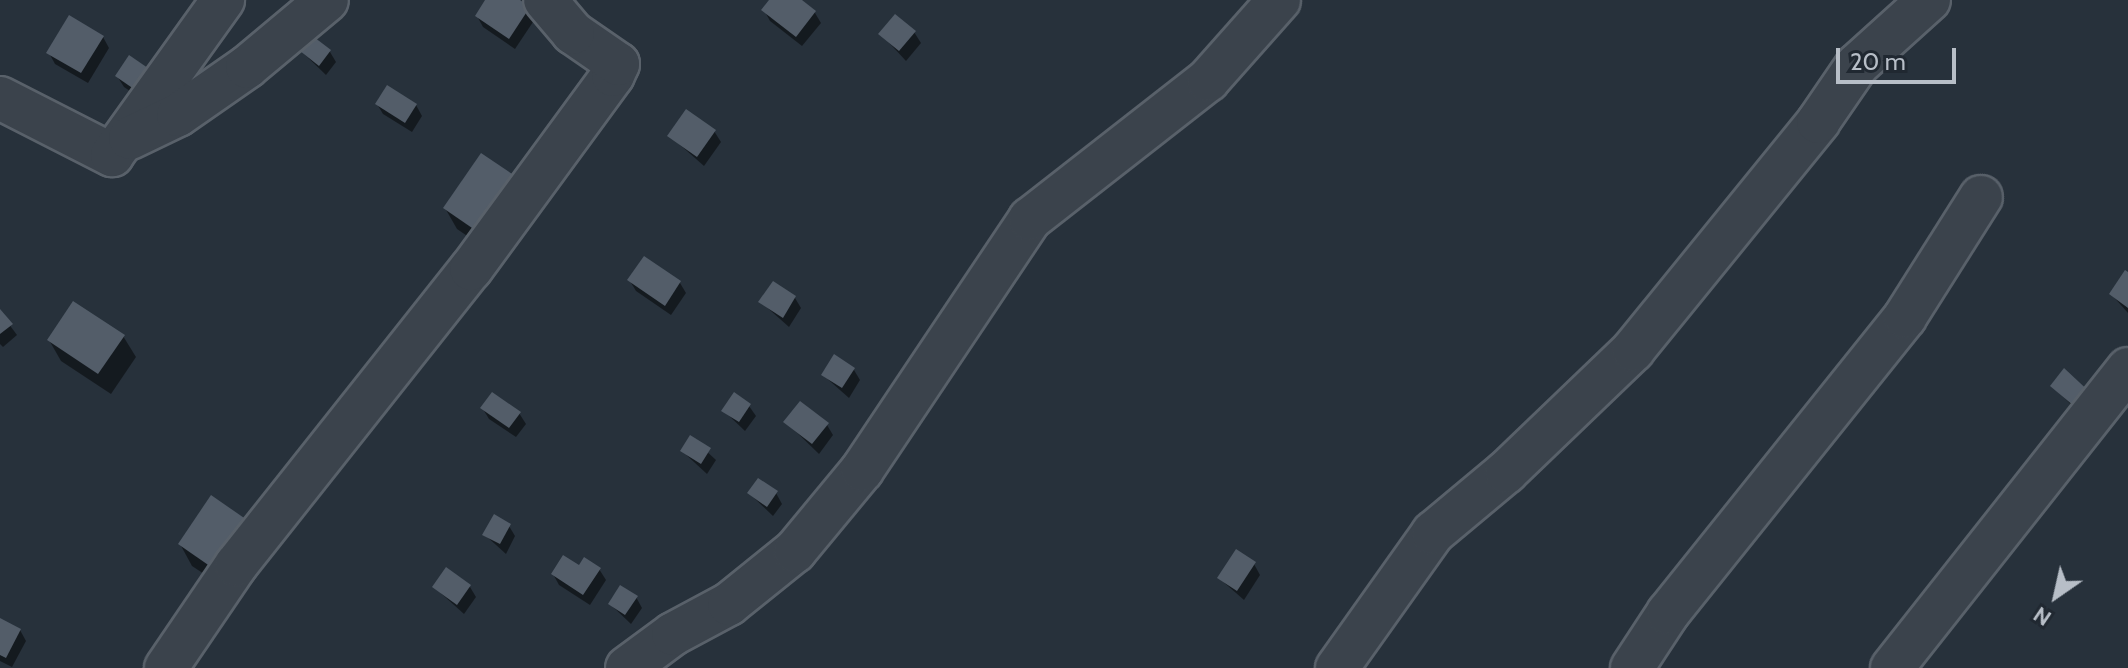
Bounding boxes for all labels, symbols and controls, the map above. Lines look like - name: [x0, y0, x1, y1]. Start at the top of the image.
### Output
- scale bar: [1840, 32, 1960, 82]
- text: 20 m: [1850, 47, 1906, 76]
- north arrow: [2016, 556, 2096, 636]
- text: N: [2028, 601, 2056, 632]

